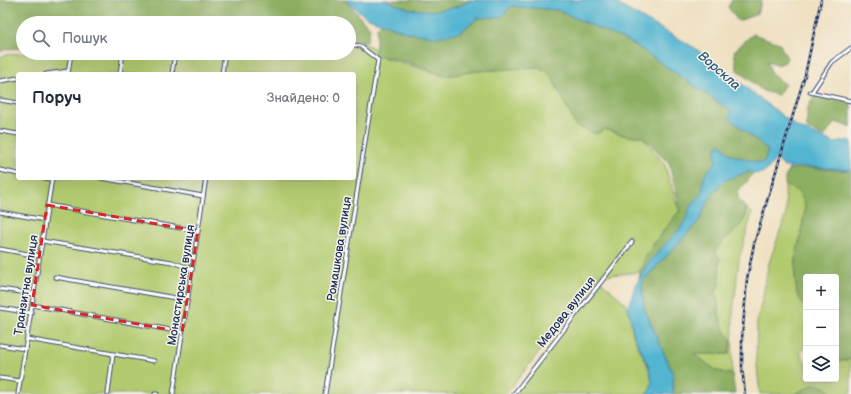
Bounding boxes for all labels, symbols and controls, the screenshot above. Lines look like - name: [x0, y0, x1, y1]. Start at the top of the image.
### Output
- search box: [16, 16, 356, 60]
- icon: search: [30, 27, 52, 49]
- text: Пошук: [62, 29, 108, 48]
- water label: Ворскла: [695, 48, 744, 94]
- text: Поруч: [32, 88, 82, 108]
- text: Знайдено: 0: [267, 90, 340, 106]
- street label: Ромашкова вулиця: [324, 195, 355, 303]
- street label: Монастирська вулиця: [165, 223, 199, 347]
- street label: Транзитна вулиця: [11, 233, 42, 337]
- street label: Медова вулиця: [534, 274, 599, 351]
- map controls: [803, 274, 839, 382]
- button: +: [803, 274, 839, 310]
- button: −: [803, 310, 839, 346]
- button: layers: [803, 346, 839, 382]

